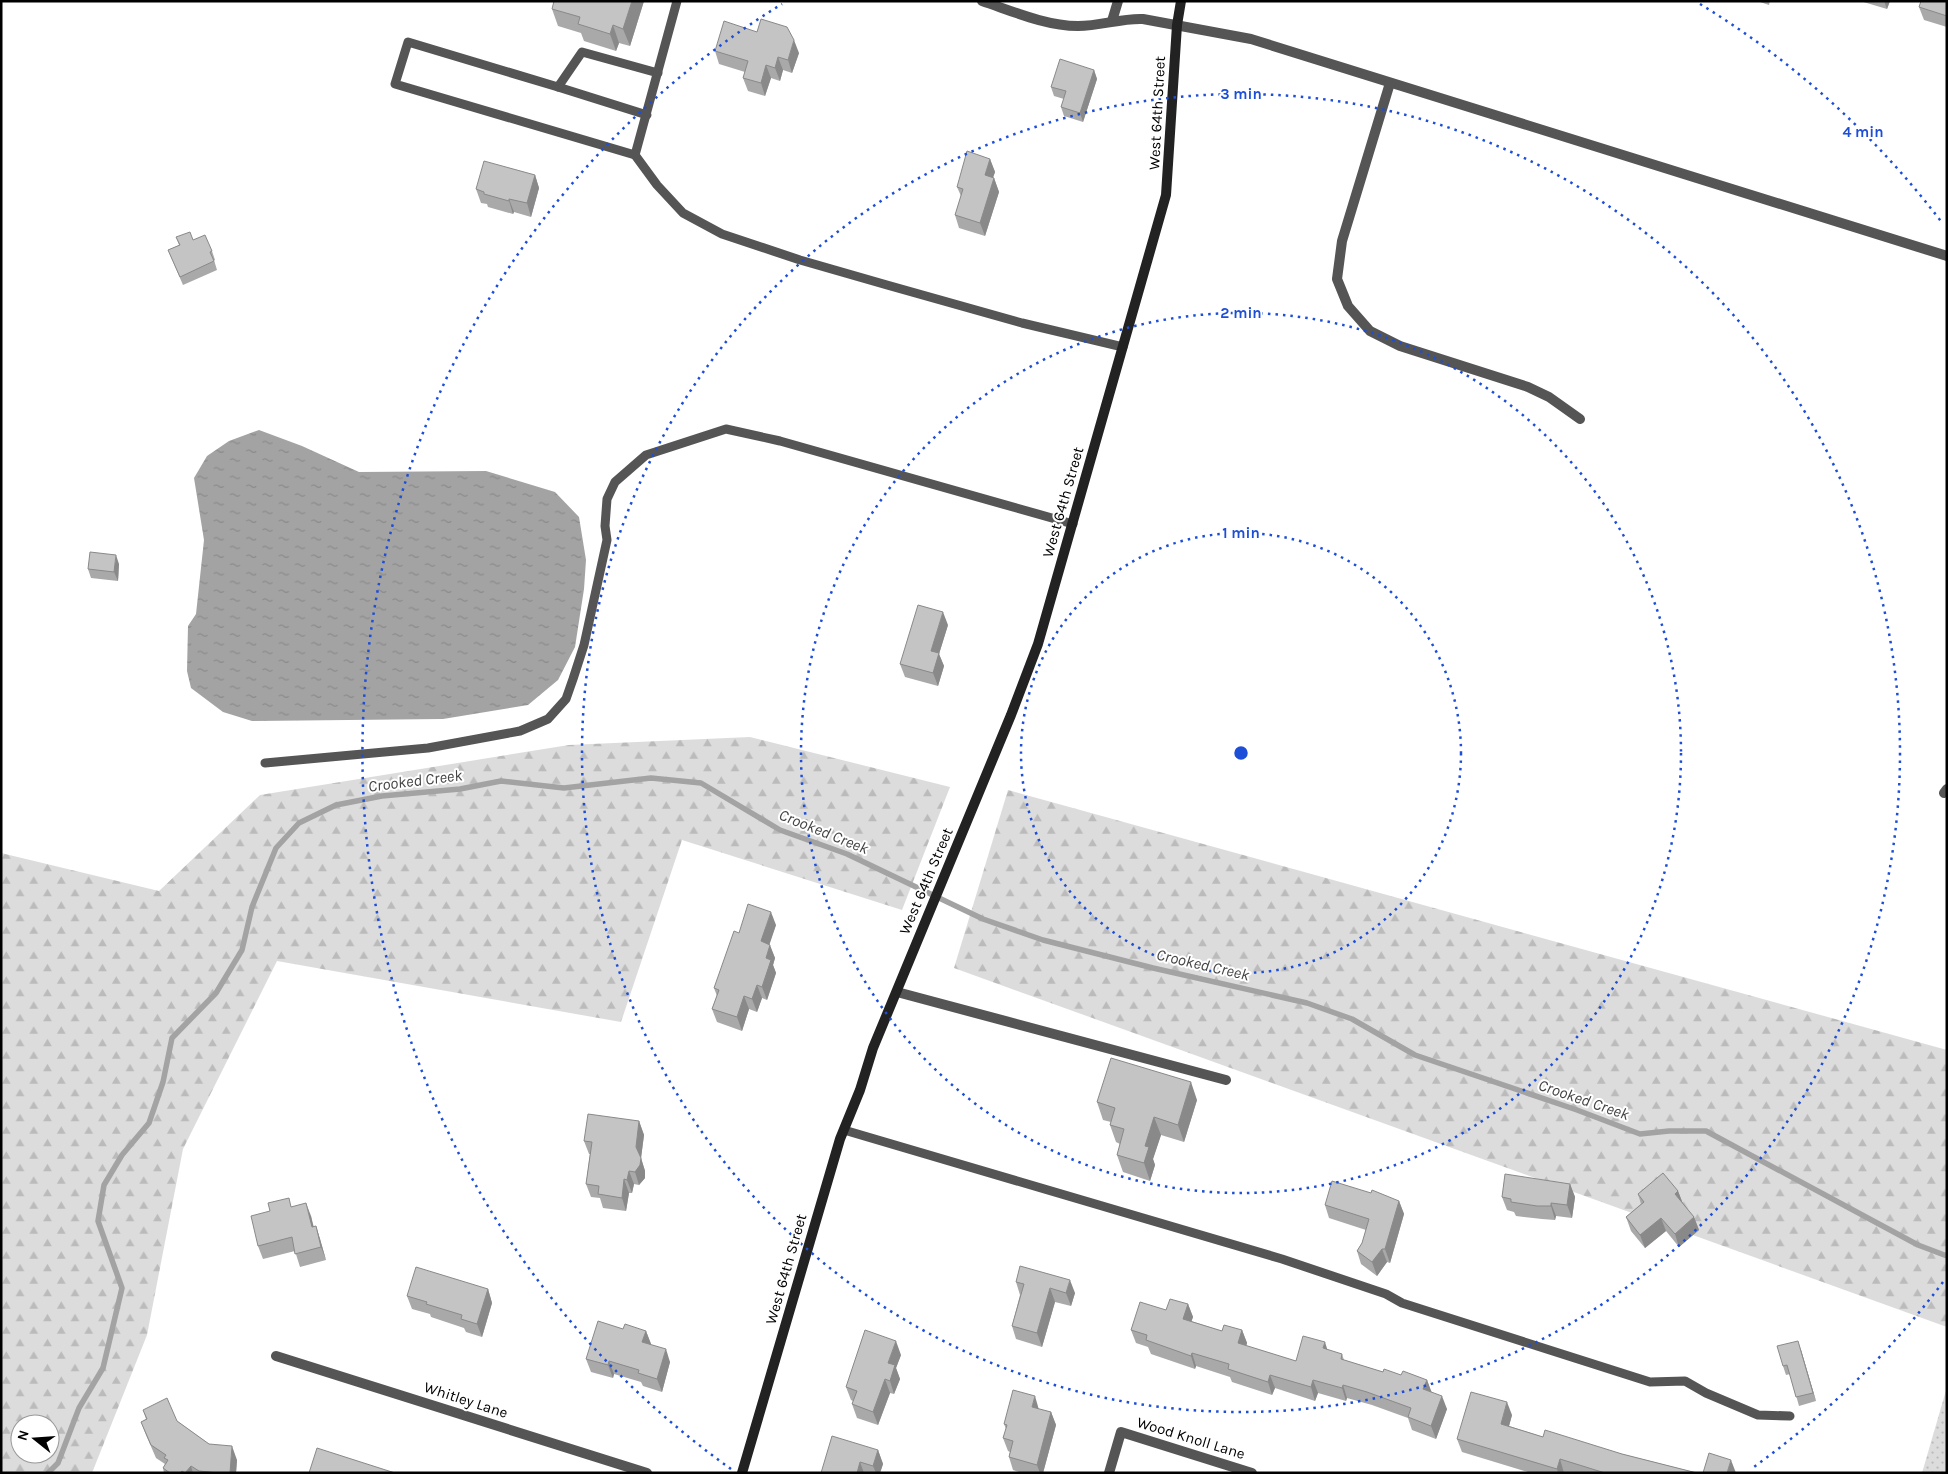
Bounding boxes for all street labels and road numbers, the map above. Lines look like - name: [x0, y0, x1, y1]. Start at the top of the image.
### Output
- street label: West 64th Street: [1145, 55, 1169, 170]
- street label: West 64th Street: [1039, 444, 1087, 559]
- street label: West 64th Street: [895, 825, 957, 937]
- street label: West 64th Street: [762, 1211, 810, 1326]
- street label: Whitley Lane: [422, 1378, 510, 1422]
- street label: Wood Knoll Lane: [1135, 1413, 1247, 1463]

